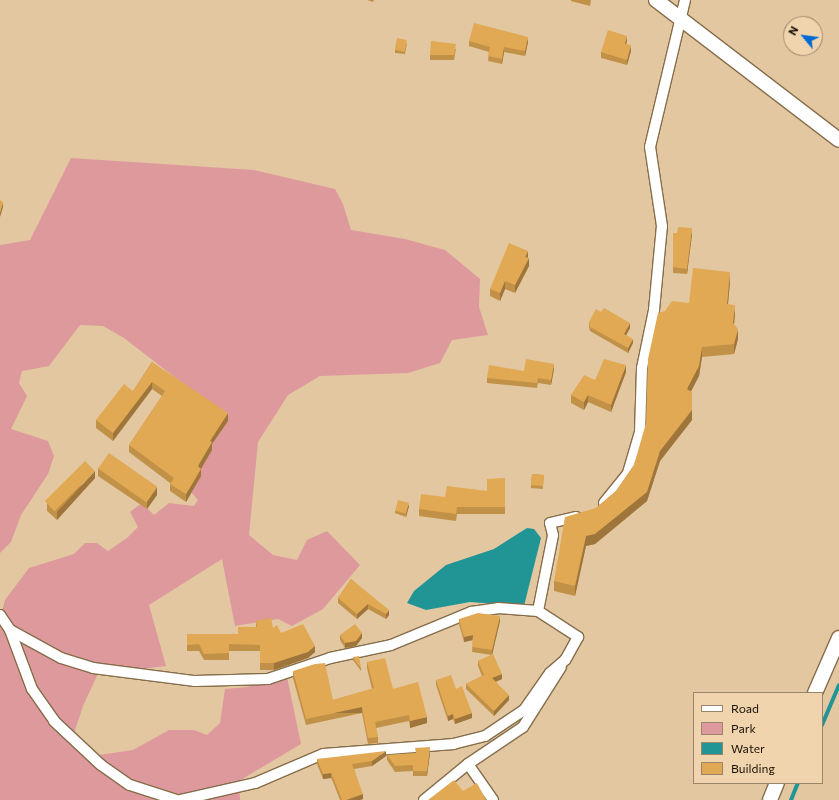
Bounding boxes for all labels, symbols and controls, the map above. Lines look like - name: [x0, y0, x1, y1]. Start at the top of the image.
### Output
- north arrow: [783, 16, 823, 56]
- text: N: [785, 24, 801, 37]
- legend: [693, 692, 823, 784]
- text: Road: [731, 701, 759, 715]
- text: Park: [731, 721, 756, 735]
- text: Water: [731, 741, 765, 755]
- text: Building: [731, 761, 775, 775]

